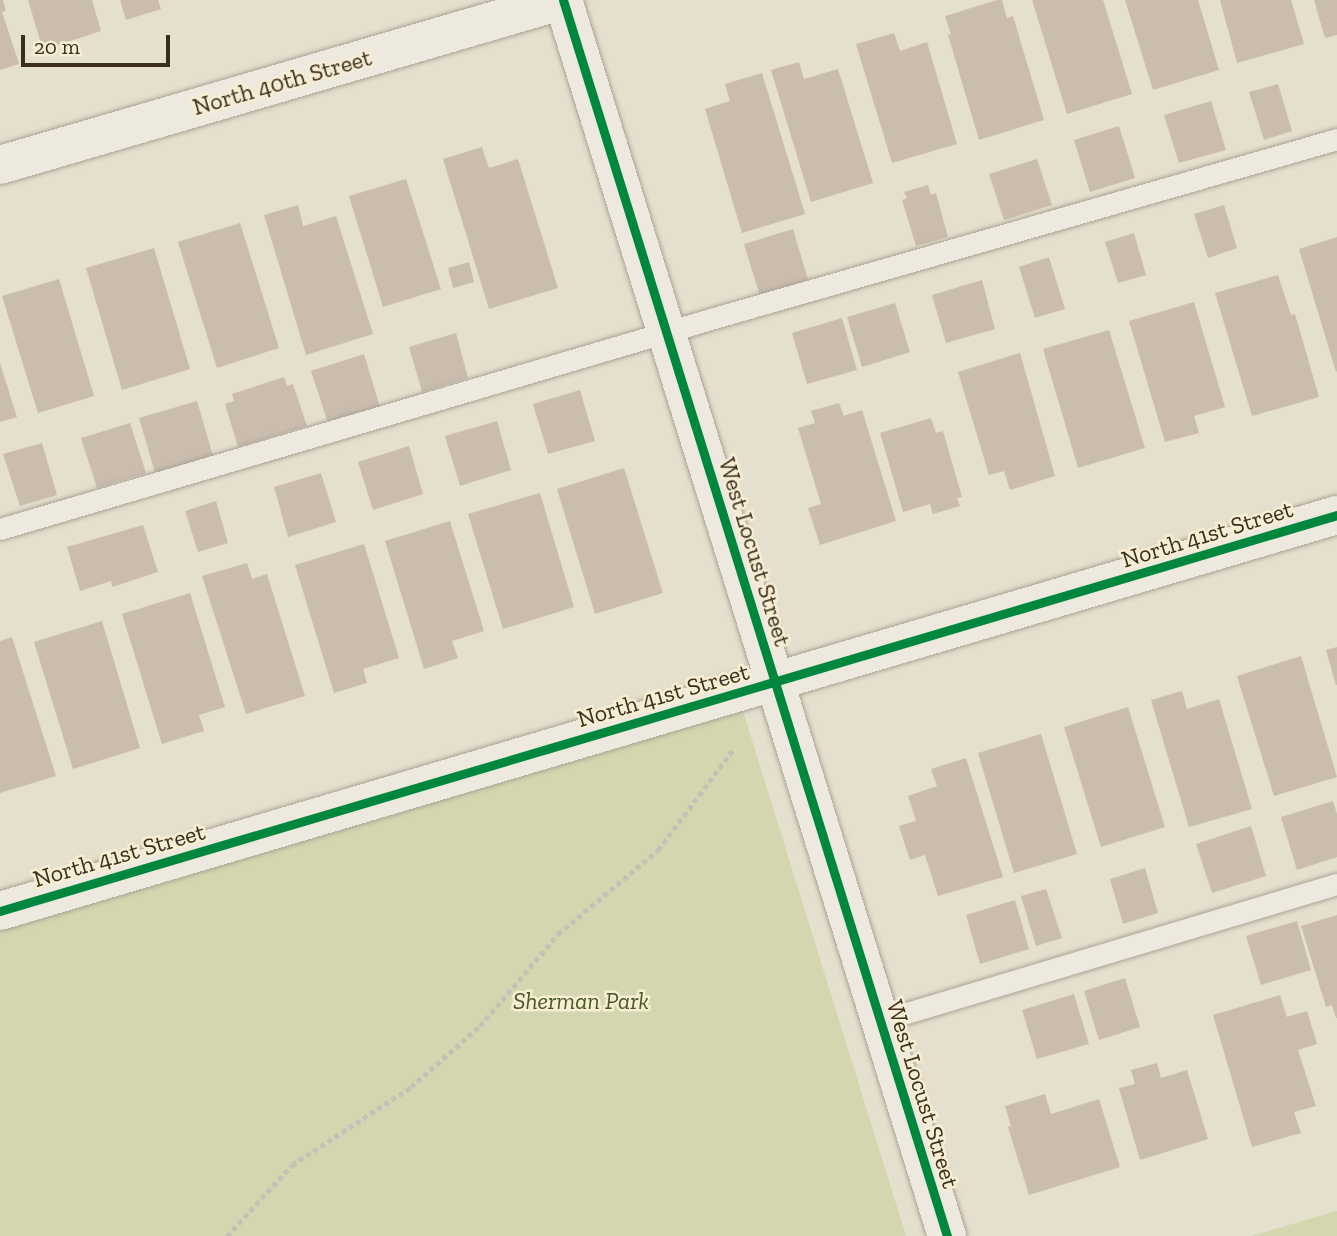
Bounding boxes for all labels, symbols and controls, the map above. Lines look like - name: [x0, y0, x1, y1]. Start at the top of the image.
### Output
- scale bar: [24, 21, 173, 65]
- text: 20 m: [34, 34, 80, 59]
- street label: North 40th Street: [189, 43, 375, 121]
- street label: West Locust Street: [713, 454, 797, 650]
- street label: North 41st Street: [1118, 494, 1296, 574]
- street label: North 41st Street: [574, 657, 752, 733]
- street label: North 41st Street: [30, 817, 208, 893]
- park label: Sherman Park: [513, 987, 649, 1015]
- street label: West Locust Street: [881, 996, 965, 1192]

